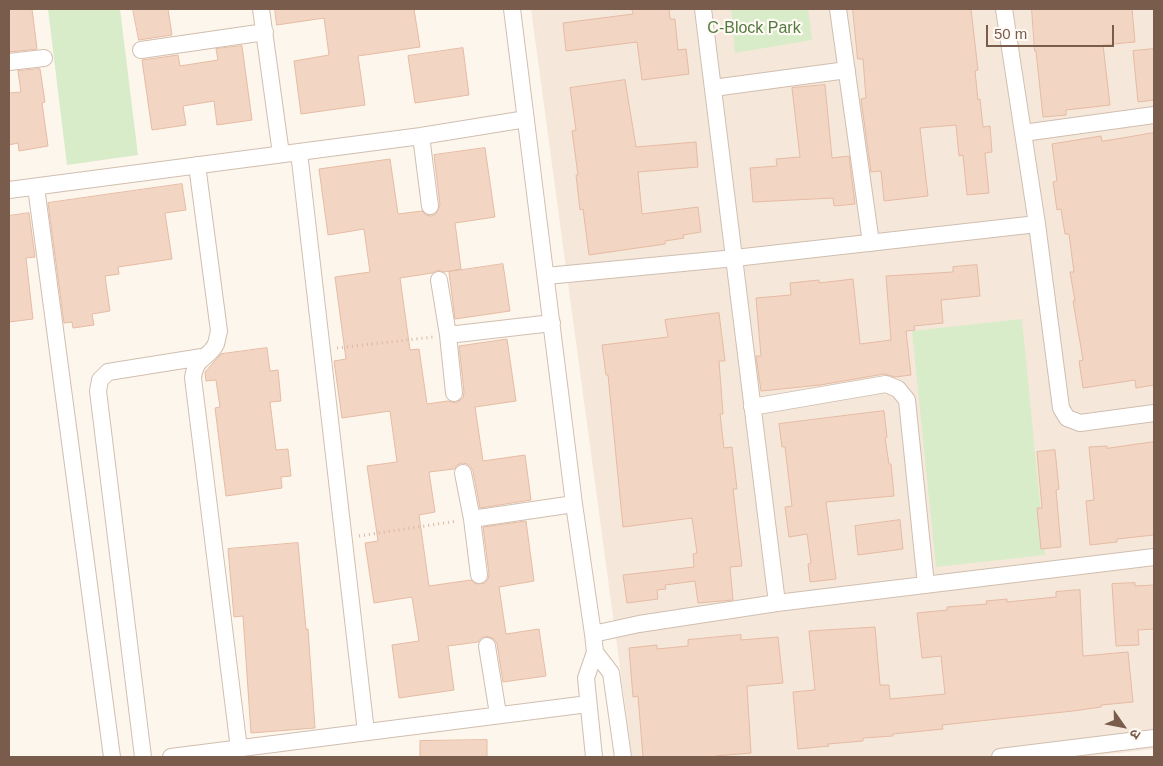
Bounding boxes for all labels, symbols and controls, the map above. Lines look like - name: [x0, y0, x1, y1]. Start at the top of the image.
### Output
- scale bar: [988, 15, 1116, 47]
- park label: C-Block Park: [707, 19, 801, 39]
- text: 50 m: [994, 25, 1027, 42]
- north arrow: [1098, 701, 1148, 751]
- text: उ: [1127, 726, 1145, 742]

